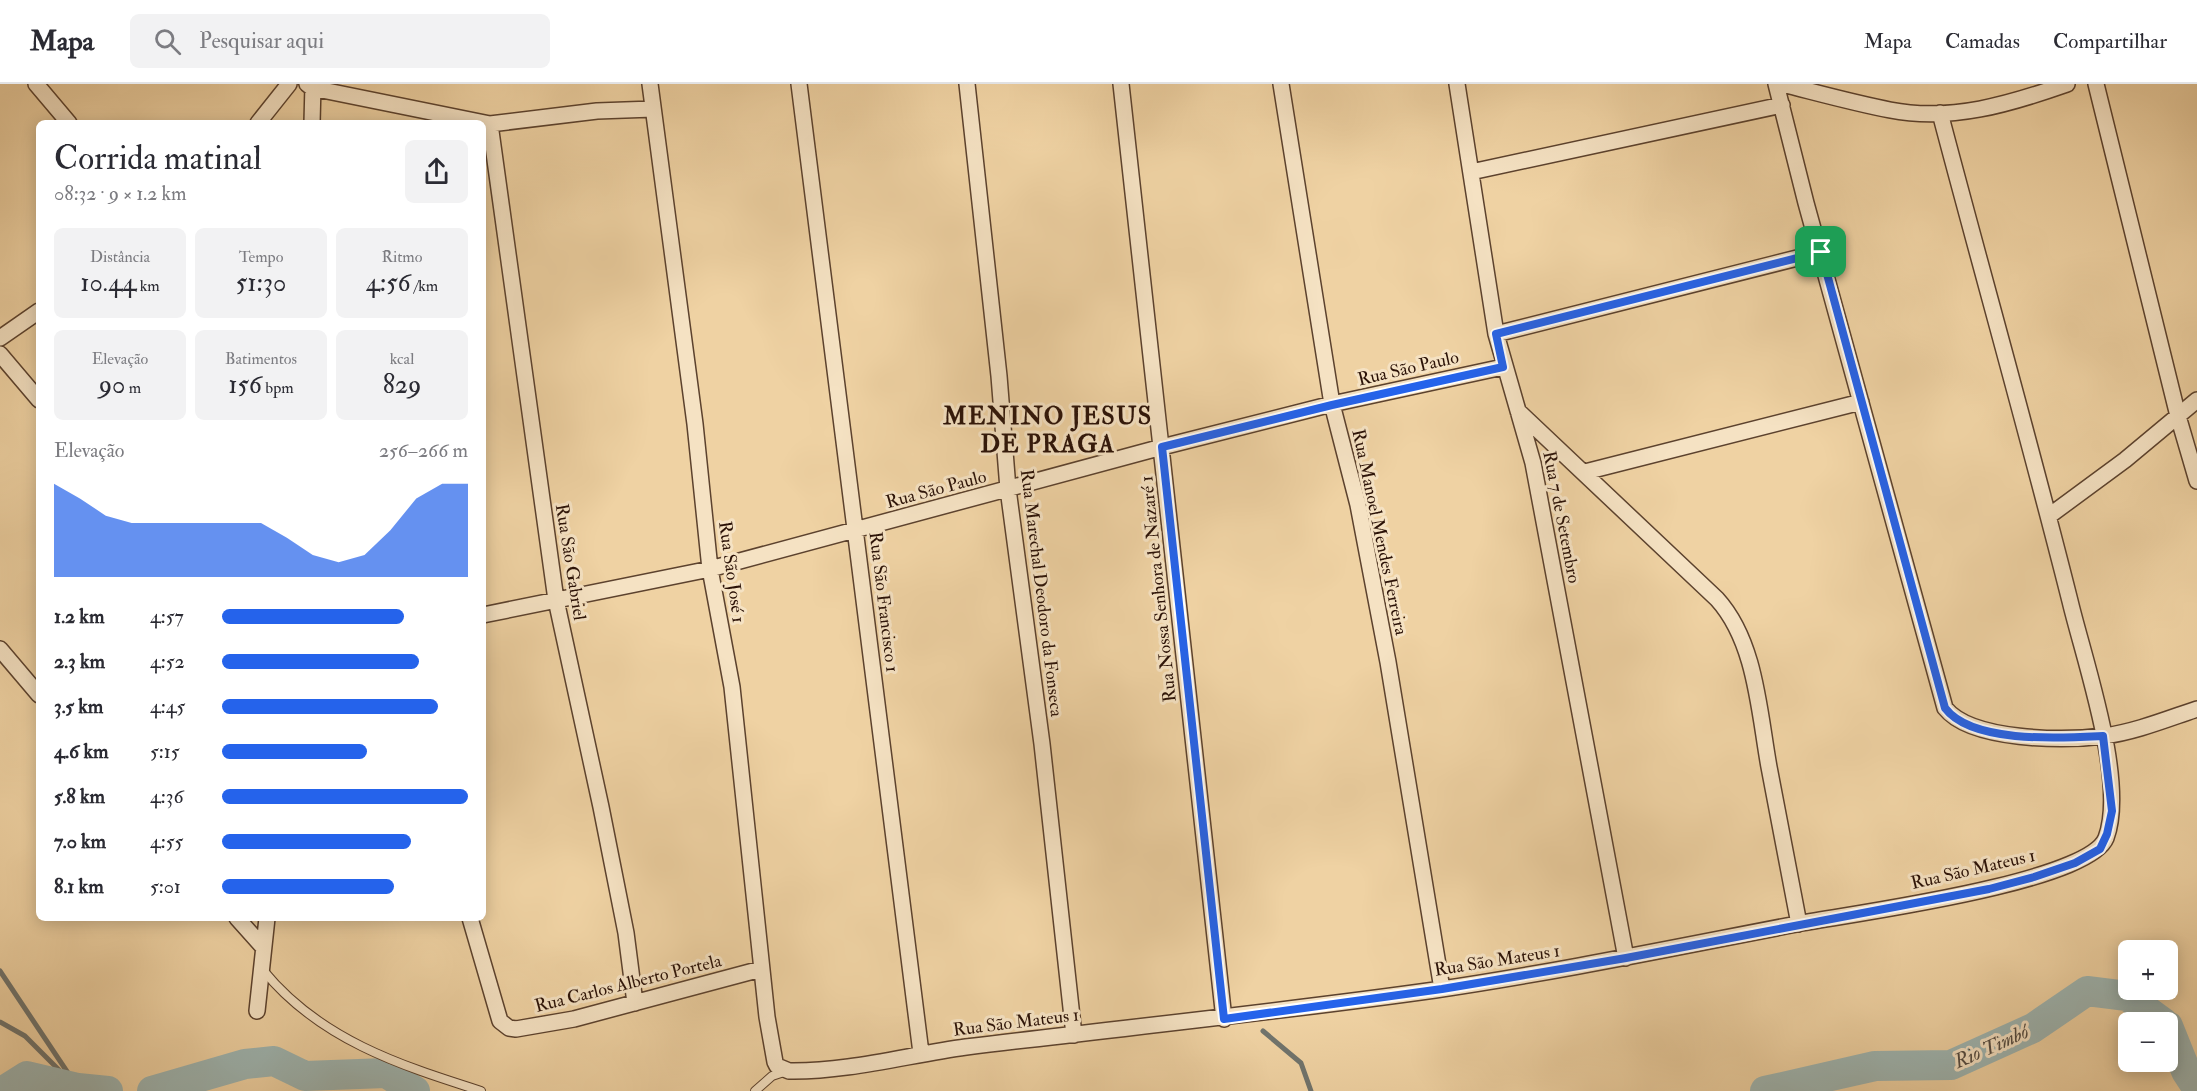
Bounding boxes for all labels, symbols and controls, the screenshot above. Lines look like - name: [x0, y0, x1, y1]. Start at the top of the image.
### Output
- search box: [130, 14, 550, 68]
- text: Mapa: [30, 24, 94, 59]
- icon: search: [151, 25, 184, 58]
- text: Pesquisar aqui: [199, 27, 324, 55]
- text: Mapa: [1864, 28, 1912, 55]
- text: Camadas: [1945, 28, 2020, 55]
- text: Compartilhar: [2053, 28, 2167, 55]
- text: Corrida matinal: [54, 138, 262, 179]
- button: share: [405, 140, 468, 203]
- text: 08:32 · 9 × 1.2 km: [54, 181, 187, 206]
- pin: [1795, 226, 1846, 277]
- icon: arrive: [1804, 235, 1837, 268]
- text: Distância: [90, 247, 150, 267]
- text: Tempo: [239, 247, 283, 267]
- text: Ritmo: [382, 247, 422, 267]
- text: 10.44: [80, 267, 136, 299]
- text: 51:30: [236, 267, 286, 299]
- text: 4:56: [366, 267, 411, 299]
- text: km: [136, 276, 160, 296]
- text: /km: [411, 276, 438, 296]
- street label: Rua São Paulo: [1355, 346, 1461, 391]
- text: Elevação: [92, 349, 148, 369]
- text: Batimentos: [225, 349, 297, 369]
- text: kcal: [390, 349, 414, 369]
- text: 90: [99, 369, 125, 401]
- text: 156: [228, 369, 262, 401]
- text: 829: [383, 369, 421, 401]
- text: m: [125, 378, 141, 398]
- text: bpm: [262, 378, 294, 398]
- district label: MENINO JESUS DE PRAGA: [942, 401, 1153, 460]
- street label: Rua Manoel Mendes Ferreira: [1346, 427, 1413, 638]
- text: Elevação: [54, 438, 124, 463]
- text: 256–266 m: [379, 438, 468, 463]
- street label: Rua 7 de Setembro: [1537, 449, 1586, 586]
- street label: Rua São Paulo: [883, 465, 989, 514]
- street label: Rua Marechal Deodoro da Fonseca: [1015, 468, 1068, 719]
- street label: Rua Nossa Senhora de Nazaré 1: [1135, 475, 1182, 703]
- street label: Rua São Gabriel: [550, 502, 591, 622]
- street label: Rua São José 1: [713, 520, 750, 624]
- street label: Rua São Francisco 1: [863, 530, 904, 674]
- text: 1.2 km: [54, 604, 104, 629]
- text: 4:57: [150, 604, 184, 629]
- text: 2.3 km: [54, 649, 105, 674]
- text: 4:52: [150, 649, 185, 674]
- text: 3.5 km: [54, 694, 103, 719]
- text: 4:45: [150, 694, 185, 719]
- text: 4.6 km: [54, 739, 108, 764]
- text: 5:15: [150, 739, 180, 764]
- text: 5.8 km: [54, 784, 105, 809]
- text: 4:36: [150, 784, 184, 809]
- text: 7.0 km: [54, 829, 106, 854]
- text: 4:55: [150, 829, 183, 854]
- street label: Rua São Mateus 1: [1909, 844, 2037, 895]
- text: 8.1 km: [54, 874, 104, 899]
- text: 5:01: [150, 874, 181, 899]
- street label: Rua São Mateus 1: [1433, 939, 1562, 982]
- map controls: [2118, 940, 2178, 1072]
- button: +: [2118, 940, 2178, 1000]
- street label: Rua Carlos Alberto Portela: [532, 949, 724, 1018]
- street label: Rua São Mateus 1: [952, 1003, 1080, 1042]
- button: −: [2118, 1012, 2178, 1072]
- water label: Rio Timbó: [1949, 1018, 2034, 1074]

